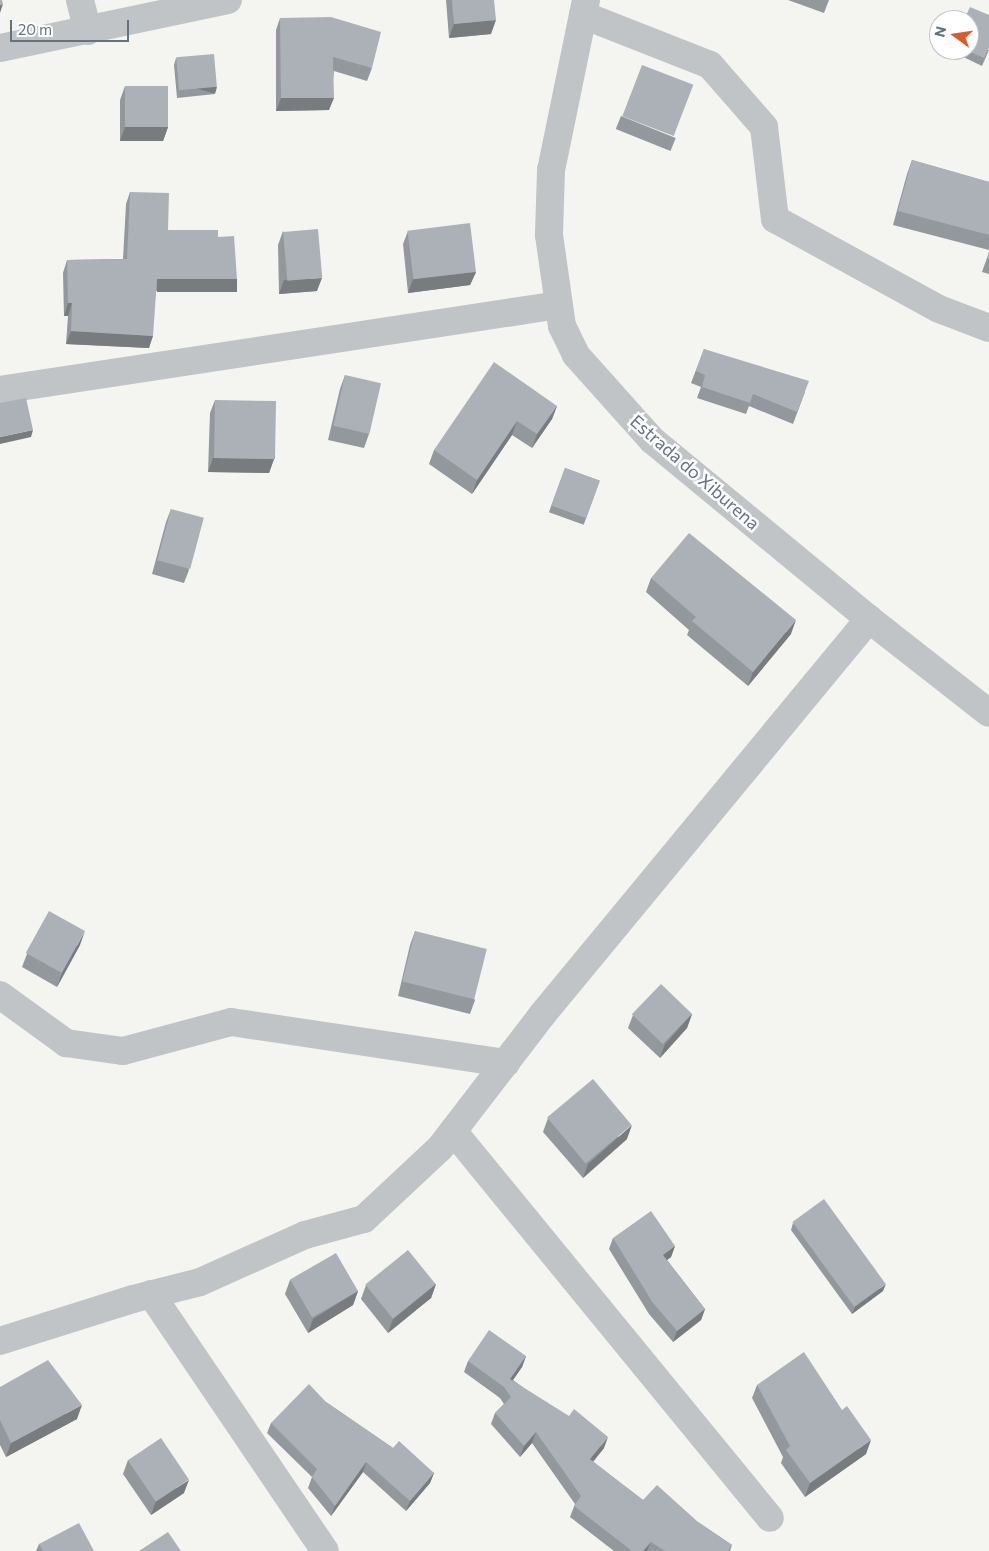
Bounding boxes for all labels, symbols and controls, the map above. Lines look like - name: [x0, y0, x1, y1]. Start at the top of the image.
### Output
- scale bar: [12, 10, 131, 42]
- north arrow: [929, 10, 979, 60]
- text: 20 m: [18, 20, 52, 38]
- text: N: [930, 24, 949, 39]
- street label: Estrada do Xiburena: [626, 410, 764, 534]

